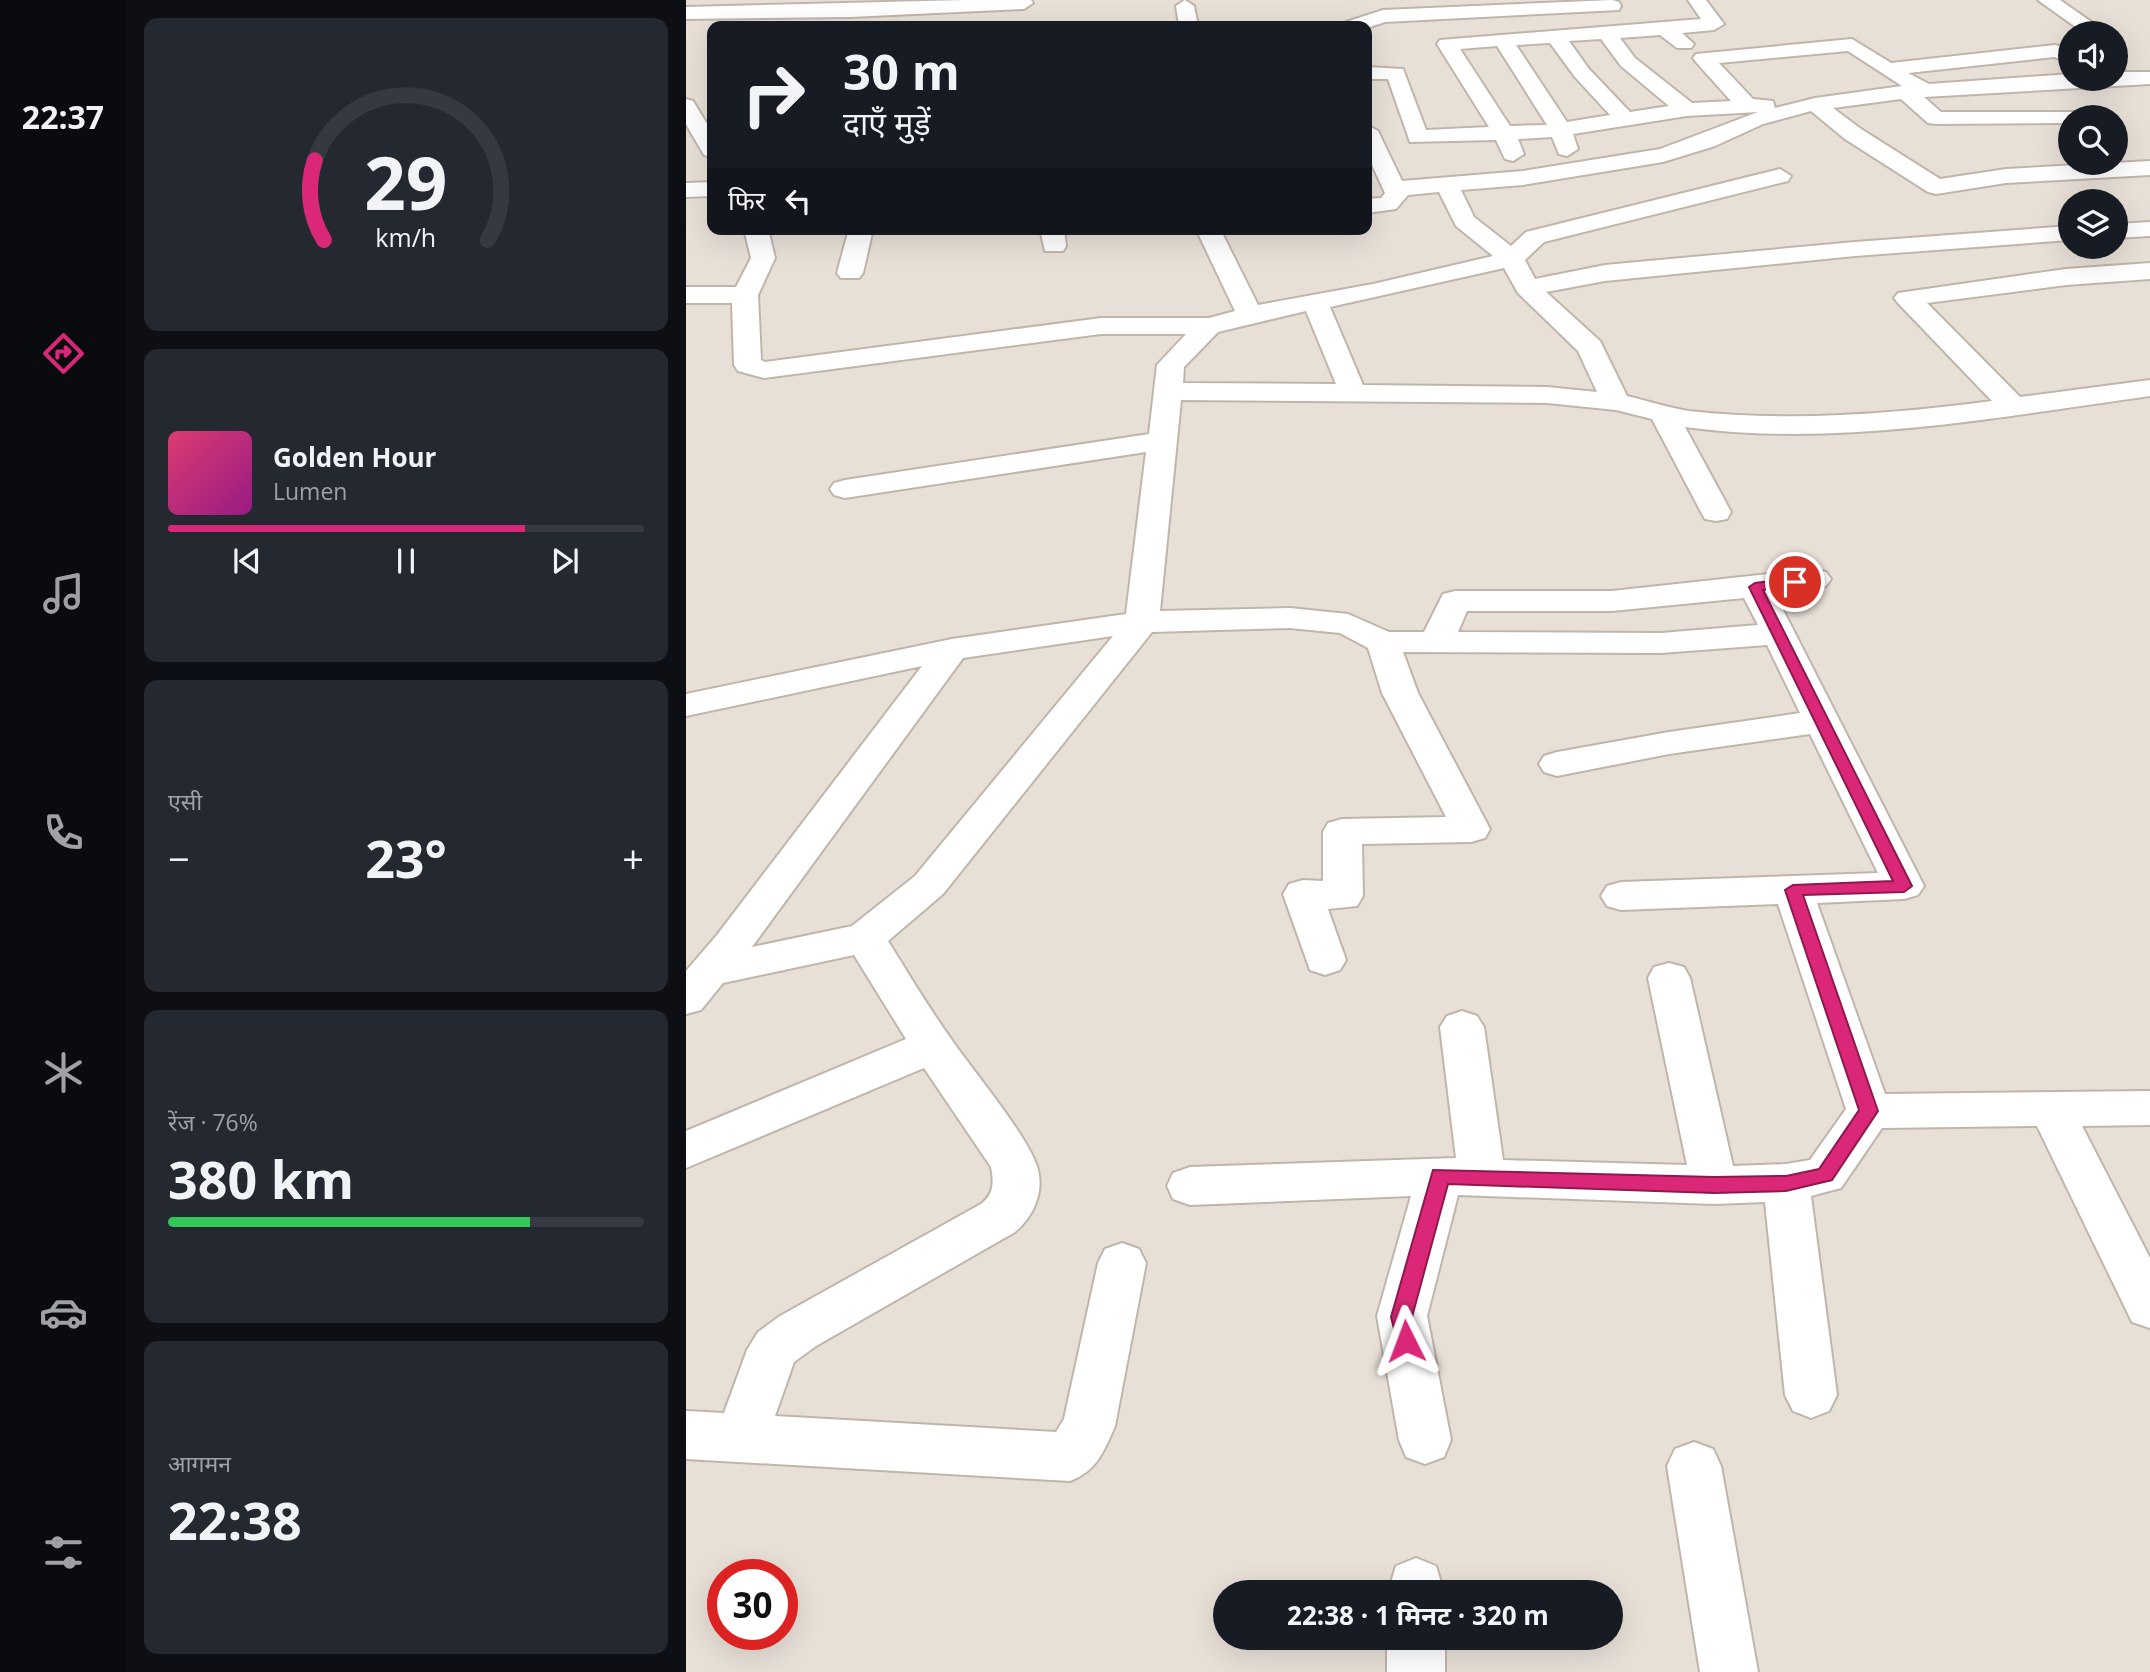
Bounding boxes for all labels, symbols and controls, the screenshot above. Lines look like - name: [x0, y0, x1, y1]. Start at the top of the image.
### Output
- map controls: [2058, 21, 2128, 259]
- button: sound: [2058, 21, 2128, 91]
- text: 30 m: [843, 38, 960, 104]
- icon: right: [728, 49, 819, 140]
- text: 22:37: [22, 95, 104, 138]
- text: दाएँ मुड़ें: [843, 101, 931, 144]
- button: search: [2058, 105, 2128, 175]
- text: 29: [364, 133, 448, 232]
- text: फिर: [728, 182, 765, 218]
- icon: left: [779, 182, 817, 220]
- button: layers: [2058, 189, 2128, 259]
- text: km/h: [376, 220, 436, 254]
- icon: directions: [39, 329, 88, 378]
- text: Golden Hour: [273, 439, 436, 475]
- text: Lumen: [273, 475, 347, 507]
- icon: previous: [228, 542, 266, 580]
- icon: pause: [387, 542, 425, 580]
- icon: next: [546, 542, 584, 580]
- pin: [1765, 552, 1825, 612]
- icon: arrive: [1776, 563, 1814, 601]
- icon: music: [39, 569, 88, 618]
- text: एसी: [168, 785, 202, 817]
- icon: phone: [39, 808, 88, 857]
- text: 23°: [365, 822, 447, 893]
- text: −: [168, 832, 190, 884]
- text: +: [622, 832, 644, 884]
- icon: climate: [39, 1048, 88, 1097]
- text: रेंज · 76%: [168, 1106, 258, 1138]
- text: 380 km: [168, 1143, 354, 1214]
- icon: car: [39, 1288, 88, 1337]
- position arrow: [1369, 1304, 1443, 1378]
- text: आगमन: [168, 1447, 231, 1479]
- text: 22:38: [168, 1484, 302, 1555]
- icon: filters: [39, 1528, 88, 1577]
- speed limit sign: 30: [707, 1559, 798, 1650]
- text: 22:38 · 1 मिनट · 320 m: [1287, 1597, 1549, 1633]

